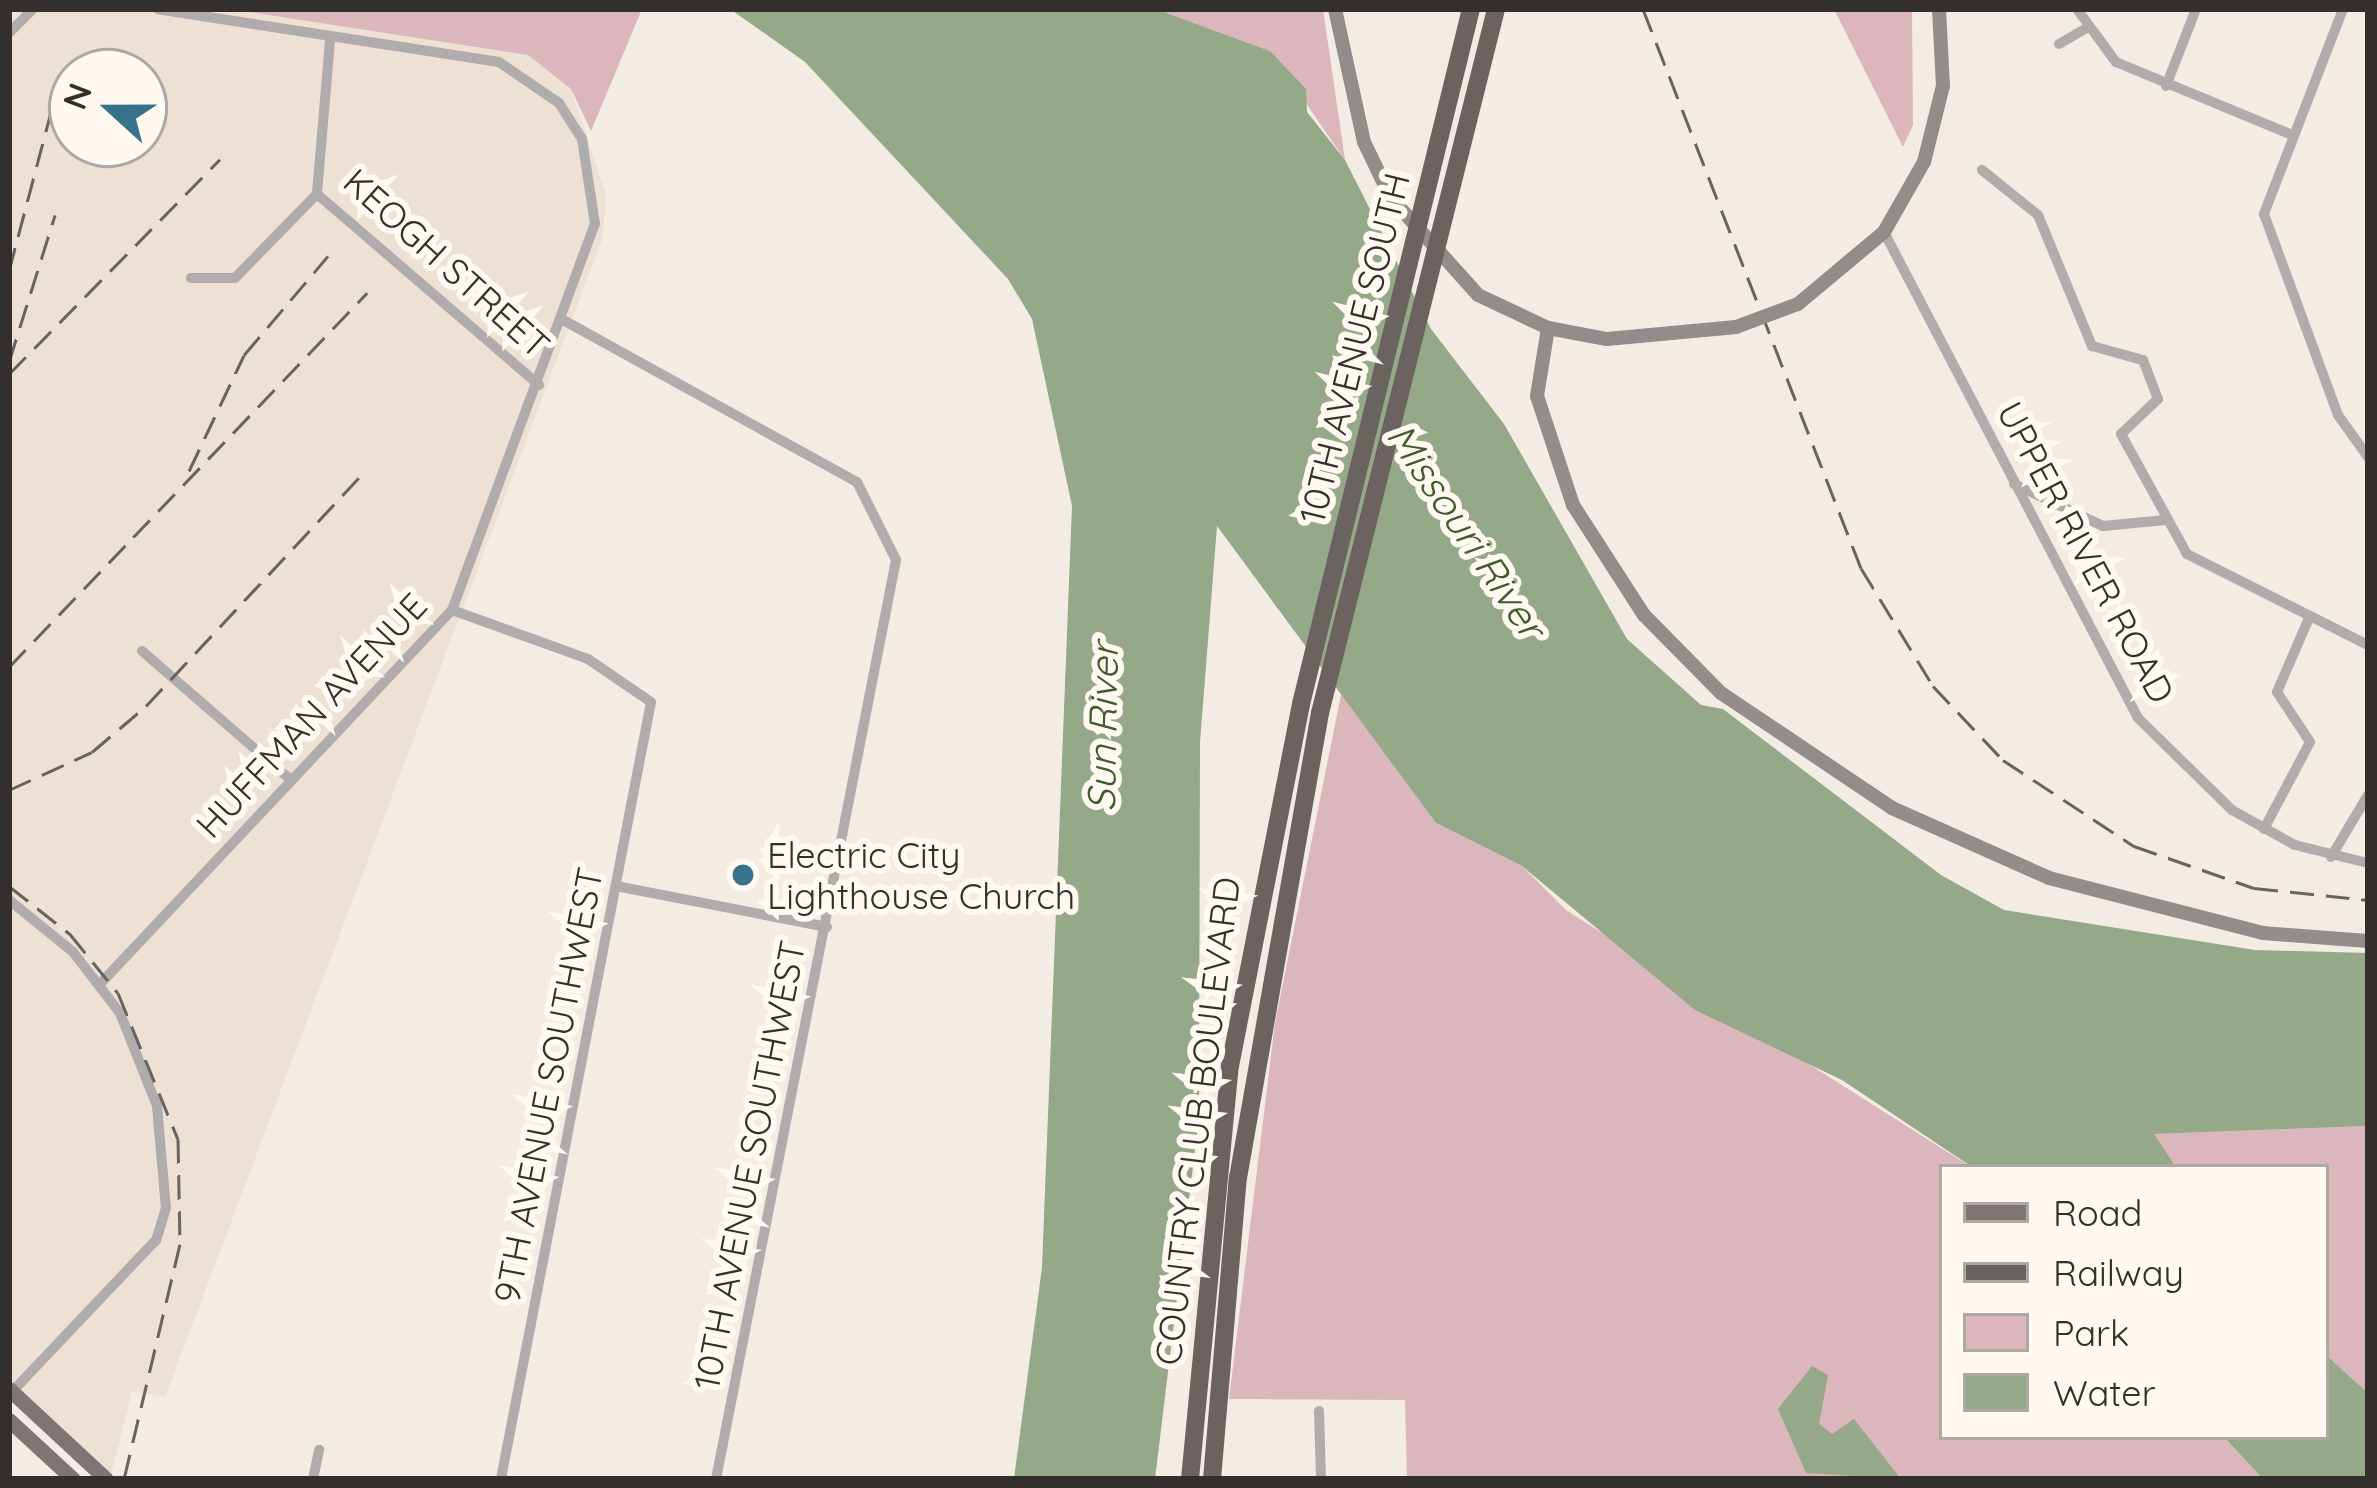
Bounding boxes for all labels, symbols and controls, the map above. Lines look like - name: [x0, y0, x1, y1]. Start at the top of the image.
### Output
- north arrow: [48, 48, 168, 168]
- text: N: [53, 77, 100, 115]
- street label: KEOGH STREET: [335, 159, 559, 367]
- street label: 10TH AVENUE SOUTH: [1290, 169, 1418, 527]
- street label: UPPER RIVER ROAD: [1988, 394, 2184, 710]
- water label: Missouri River: [1377, 415, 1555, 647]
- street label: HUFFMAN AVENUE: [187, 584, 435, 846]
- water label: Sun River: [1078, 642, 1128, 812]
- place label: Electric City Lighthouse Church: [767, 832, 1075, 917]
- marker: Electric City Lighthouse Church: [730, 862, 756, 888]
- street label: 9TH AVENUE SOUTHWEST: [485, 864, 611, 1306]
- street label: COUNTRY CLUB BOULEVARD: [1146, 875, 1248, 1367]
- street label: 10TH AVENUE SOUTHWEST: [684, 937, 814, 1393]
- legend: [1939, 1164, 2329, 1440]
- text: Road: [2053, 1190, 2142, 1235]
- text: Railway: [2053, 1250, 2184, 1295]
- text: Park: [2053, 1310, 2129, 1355]
- text: Water: [2053, 1370, 2156, 1415]

